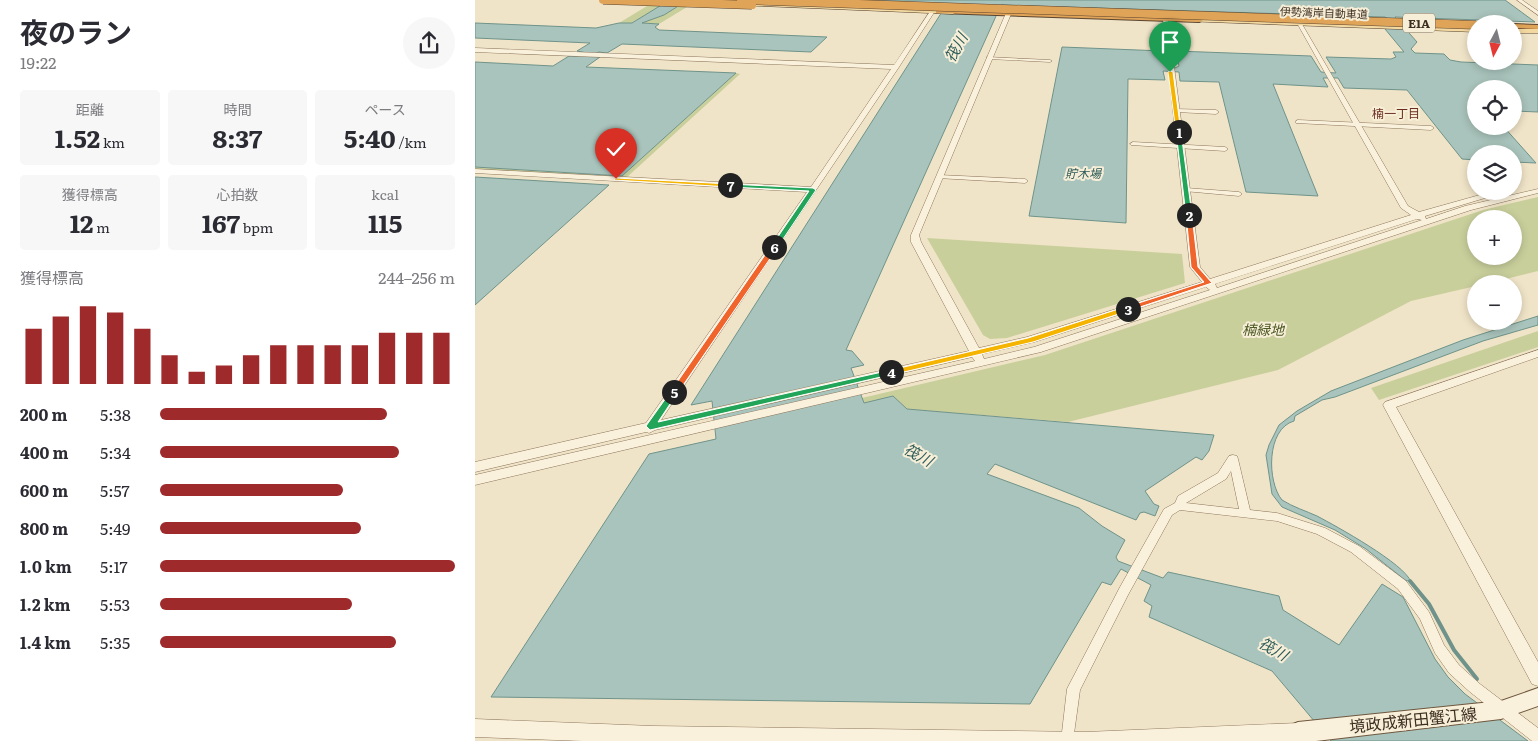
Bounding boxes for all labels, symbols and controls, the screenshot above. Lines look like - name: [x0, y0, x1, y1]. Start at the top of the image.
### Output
- street label: 伊勢湾岸自動車道: [1280, 2, 1368, 22]
- text: 夜のラン: [20, 10, 132, 52]
- road number: E1A: [1403, 13, 1435, 32]
- north arrow: [1467, 15, 1523, 70]
- map controls: [1467, 15, 1522, 330]
- button: share: [403, 17, 455, 69]
- pin: [1149, 21, 1191, 72]
- water label: 筏川: [938, 27, 973, 66]
- icon: arrive: [1156, 28, 1184, 56]
- text: 19:22: [20, 50, 56, 74]
- button: locate: [1467, 80, 1522, 135]
- text: 距離: [76, 99, 104, 119]
- text: 時間: [223, 99, 251, 119]
- text: ペース: [365, 99, 406, 119]
- district label: 楠一丁目: [1372, 104, 1420, 122]
- text: 1.52: [55, 119, 100, 156]
- text: 8:37: [213, 119, 262, 156]
- text: 5:40: [344, 119, 396, 156]
- pin: 1: [1167, 120, 1191, 144]
- text: 1: [1177, 122, 1182, 142]
- pin: [595, 128, 637, 179]
- text: km: [100, 132, 125, 152]
- text: /km: [396, 132, 427, 152]
- icon: check: [602, 135, 630, 163]
- button: layers: [1467, 145, 1522, 200]
- water label: 貯木場: [1065, 164, 1103, 182]
- pin: 7: [717, 172, 743, 198]
- text: 7: [727, 175, 734, 195]
- text: 獲得標高: [62, 184, 118, 204]
- text: 心拍数: [216, 184, 258, 204]
- text: kcal: [371, 184, 399, 204]
- pin: 2: [1177, 202, 1201, 228]
- text: 12: [70, 204, 94, 241]
- text: 167: [202, 204, 240, 241]
- text: 115: [368, 204, 402, 241]
- text: 2: [1186, 205, 1193, 225]
- button: +: [1467, 210, 1522, 265]
- text: m: [94, 217, 110, 237]
- text: bpm: [240, 217, 273, 237]
- pin: 6: [761, 234, 787, 260]
- text: 6: [770, 237, 779, 257]
- text: 獲得標高: [20, 265, 84, 289]
- text: 244–256 m: [378, 265, 455, 289]
- button: −: [1467, 275, 1522, 330]
- pin: 3: [1115, 296, 1141, 322]
- text: 3: [1125, 299, 1132, 319]
- park label: 楠緑地: [1242, 319, 1286, 339]
- pin: 4: [879, 360, 903, 384]
- text: 4: [887, 362, 896, 382]
- pin: 5: [661, 380, 687, 404]
- text: 5: [671, 382, 678, 402]
- text: 200 m: [20, 402, 67, 426]
- text: 5:38: [100, 402, 131, 426]
- water label: 筏川: [900, 437, 939, 472]
- text: 400 m: [20, 440, 69, 464]
- text: 5:34: [100, 440, 131, 464]
- text: 600 m: [20, 478, 68, 502]
- text: 5:57: [100, 478, 130, 502]
- text: 800 m: [20, 516, 68, 540]
- text: 5:49: [100, 516, 130, 540]
- text: 1.0 km: [20, 554, 72, 578]
- text: 5:17: [100, 554, 128, 578]
- text: 1.2 km: [20, 592, 70, 616]
- text: 5:53: [100, 592, 130, 616]
- text: 1.4 km: [20, 630, 71, 654]
- text: 5:35: [100, 630, 130, 654]
- water label: 筏川: [1255, 631, 1294, 666]
- street label: 境政成新田蟹江線: [1348, 700, 1478, 738]

